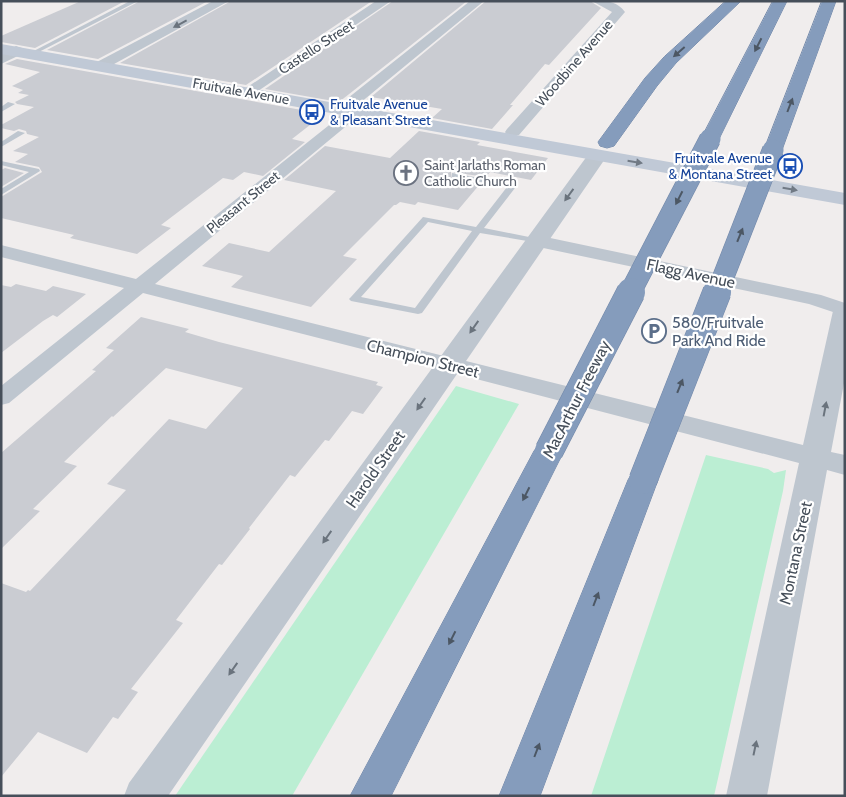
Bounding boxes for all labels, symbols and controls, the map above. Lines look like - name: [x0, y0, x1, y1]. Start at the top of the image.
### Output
- street label: Castello Street: [275, 16, 357, 78]
- street label: Woodbine Avenue: [531, 16, 617, 110]
- one-way arrow: [173, 20, 187, 28]
- one-way arrow: [754, 38, 762, 52]
- one-way arrow: [673, 46, 685, 57]
- street label: Fruitvale Avenue: [191, 74, 291, 108]
- place label: Fruitvale Avenue & Pleasant Street: [330, 95, 431, 129]
- one-way arrow: [787, 98, 795, 112]
- bus stop icon: Fruitvale Avenue & Pleasant Street: [299, 99, 325, 125]
- place label: Fruitvale Avenue & Montana Street: [669, 149, 772, 183]
- bus stop icon: Fruitvale Avenue & Montana Street: [777, 153, 803, 179]
- place label: Saint Jarlaths Roman Catholic Church: [424, 156, 546, 190]
- one-way arrow: [627, 158, 643, 166]
- church icon: Saint Jarlaths Roman Catholic Church: [393, 160, 419, 186]
- street label: Pleasant Street: [203, 167, 284, 237]
- one-way arrow: [782, 185, 798, 193]
- one-way arrow: [563, 188, 574, 201]
- one-way arrow: [675, 191, 683, 205]
- one-way arrow: [736, 227, 744, 242]
- street label: Flagg Avenue: [645, 255, 737, 292]
- place label: 580/Fruitvale Park And Ride: [672, 313, 766, 350]
- parking icon: 580/Fruitvale Park And Ride: [641, 318, 667, 344]
- one-way arrow: [469, 321, 479, 334]
- street label: Champion Street: [365, 335, 482, 382]
- street label: MacArthur Freeway: [539, 337, 614, 461]
- one-way arrow: [677, 379, 685, 393]
- one-way arrow: [415, 397, 426, 410]
- one-way arrow: [821, 402, 829, 417]
- street label: Harold Street: [342, 427, 409, 512]
- one-way arrow: [522, 487, 530, 501]
- street label: Montana Street: [775, 499, 816, 606]
- one-way arrow: [322, 530, 332, 543]
- one-way arrow: [593, 592, 601, 606]
- one-way arrow: [448, 631, 456, 646]
- one-way arrow: [228, 662, 238, 676]
- one-way arrow: [752, 740, 760, 756]
- one-way arrow: [534, 743, 541, 758]

